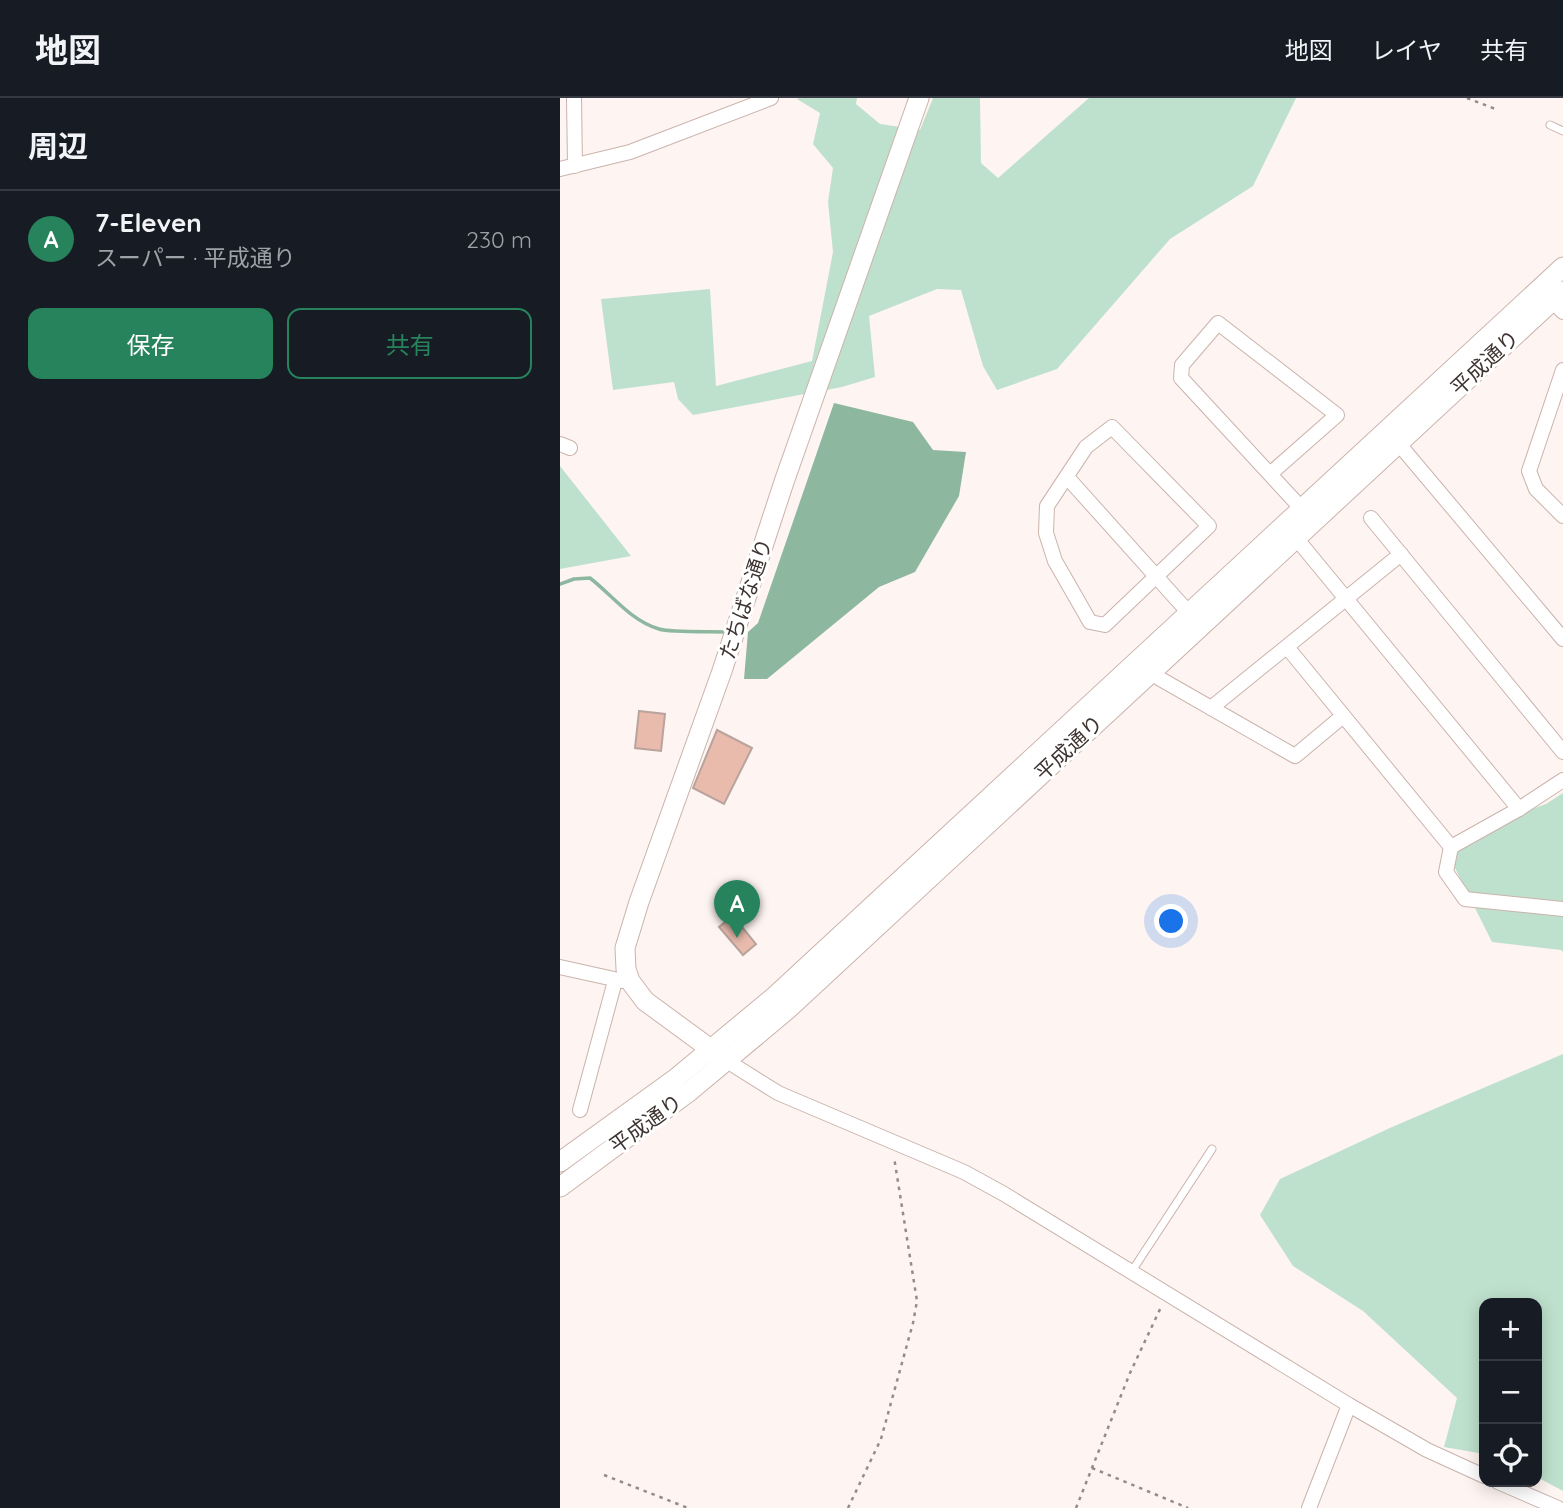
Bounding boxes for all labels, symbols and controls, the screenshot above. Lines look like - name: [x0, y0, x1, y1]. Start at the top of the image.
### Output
- text: 地図: [35, 29, 101, 70]
- text: 地図: [1285, 35, 1333, 65]
- text: レイヤ: [1371, 35, 1442, 65]
- text: 共有: [1480, 35, 1528, 65]
- text: 周辺: [28, 127, 88, 165]
- text: 7-Eleven: [95, 206, 202, 239]
- text: A: [44, 225, 58, 254]
- text: 230 m: [466, 225, 532, 254]
- text: スーパー · 平成通り: [95, 243, 296, 272]
- button: 保存: [28, 308, 273, 379]
- button: 共有: [287, 308, 532, 379]
- street label: 平成通り: [1445, 324, 1524, 400]
- street label: たちばな通り: [713, 535, 777, 663]
- street label: 平成通り: [1029, 709, 1108, 785]
- pin: A: [714, 880, 760, 938]
- your location: [1154, 904, 1188, 938]
- street label: 平成通り: [604, 1088, 687, 1158]
- map controls: [1479, 1298, 1542, 1487]
- button: +: [1479, 1298, 1542, 1361]
- button: −: [1479, 1361, 1542, 1424]
- button: locate: [1479, 1424, 1542, 1487]

